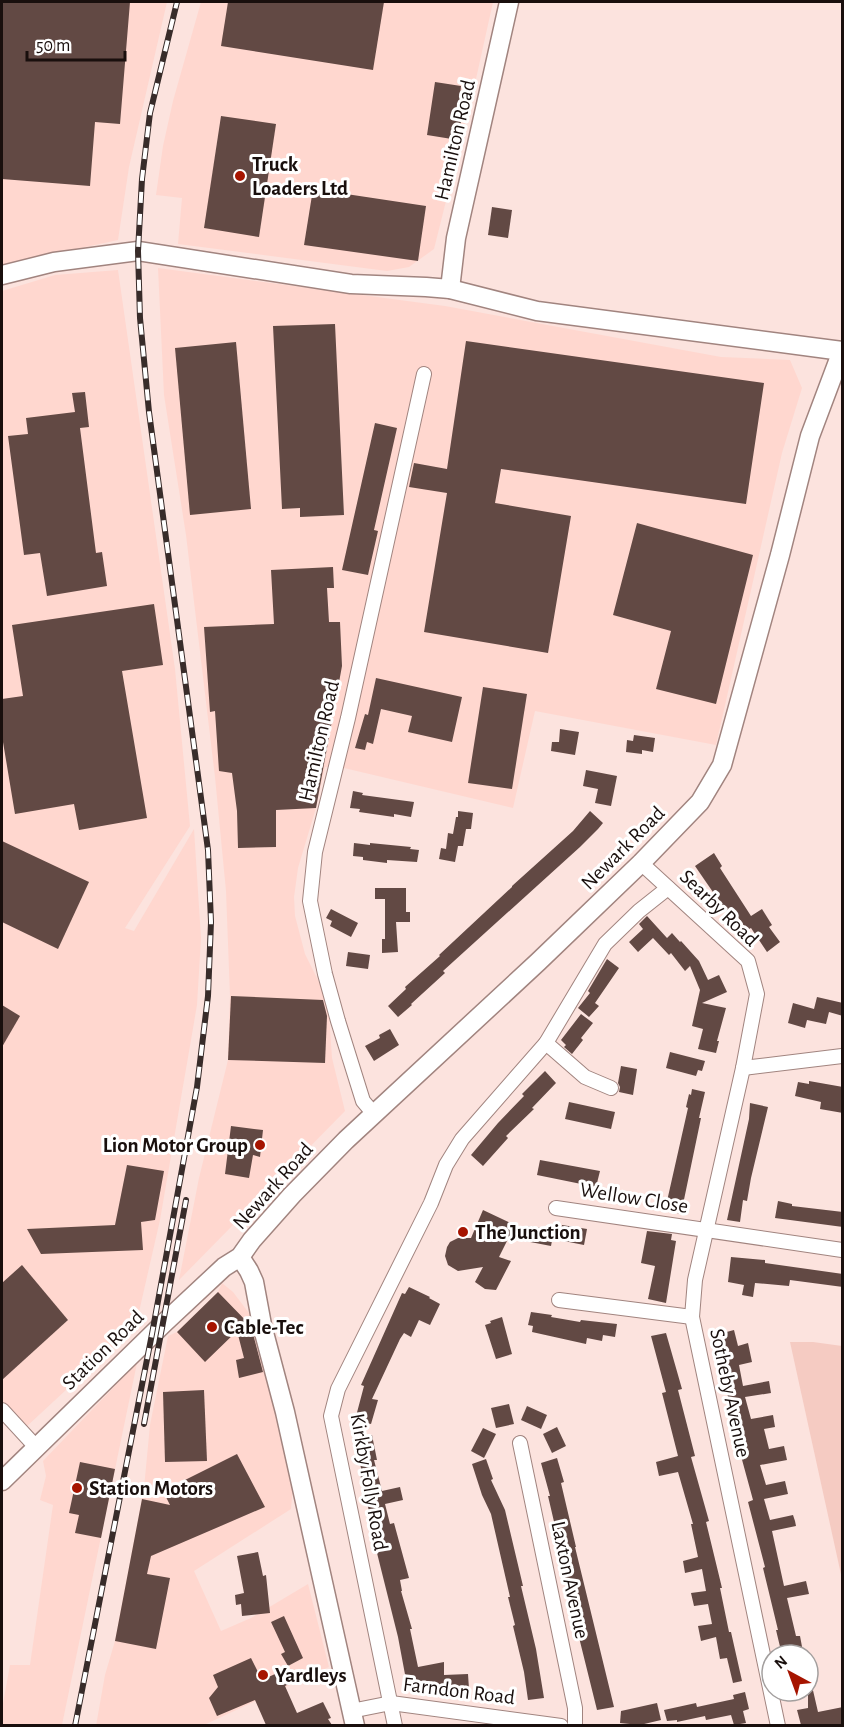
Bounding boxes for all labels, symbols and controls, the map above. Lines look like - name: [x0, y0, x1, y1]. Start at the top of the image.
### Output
- scale bar: [27, 24, 124, 62]
- text: 50 m: [36, 37, 70, 55]
- street label: Hamilton Road: [431, 78, 479, 202]
- place label: Truck Loaders Ltd: [252, 154, 348, 199]
- marker: Truck Loaders Ltd: [233, 169, 247, 183]
- street label: Hamilton Road: [295, 679, 343, 803]
- street label: Newark Road: [577, 802, 669, 894]
- street label: Searby Road: [676, 866, 762, 950]
- place label: Lion Motor Group: [103, 1135, 248, 1156]
- marker: Lion Motor Group: [253, 1138, 267, 1152]
- street label: Newark Road: [229, 1139, 317, 1233]
- street label: Wellow Close: [578, 1179, 690, 1217]
- place label: The Junction: [475, 1222, 581, 1243]
- marker: The Junction: [456, 1225, 470, 1239]
- street label: Station Road: [58, 1306, 148, 1394]
- place label: Cable-Tec: [224, 1317, 304, 1338]
- marker: Cable-Tec: [205, 1320, 219, 1334]
- street label: Sotheby Avenue: [706, 1327, 754, 1459]
- street label: Kirkby Folly Road: [347, 1412, 391, 1552]
- place label: Station Motors: [89, 1478, 213, 1499]
- marker: Station Motors: [70, 1481, 84, 1495]
- street label: Laxton Avenue: [547, 1519, 593, 1641]
- north arrow: [760, 1643, 820, 1703]
- text: N: [771, 1653, 790, 1672]
- place label: Yardleys: [275, 1665, 347, 1686]
- marker: Yardleys: [256, 1668, 270, 1682]
- street label: Farndon Road: [402, 1674, 516, 1708]

